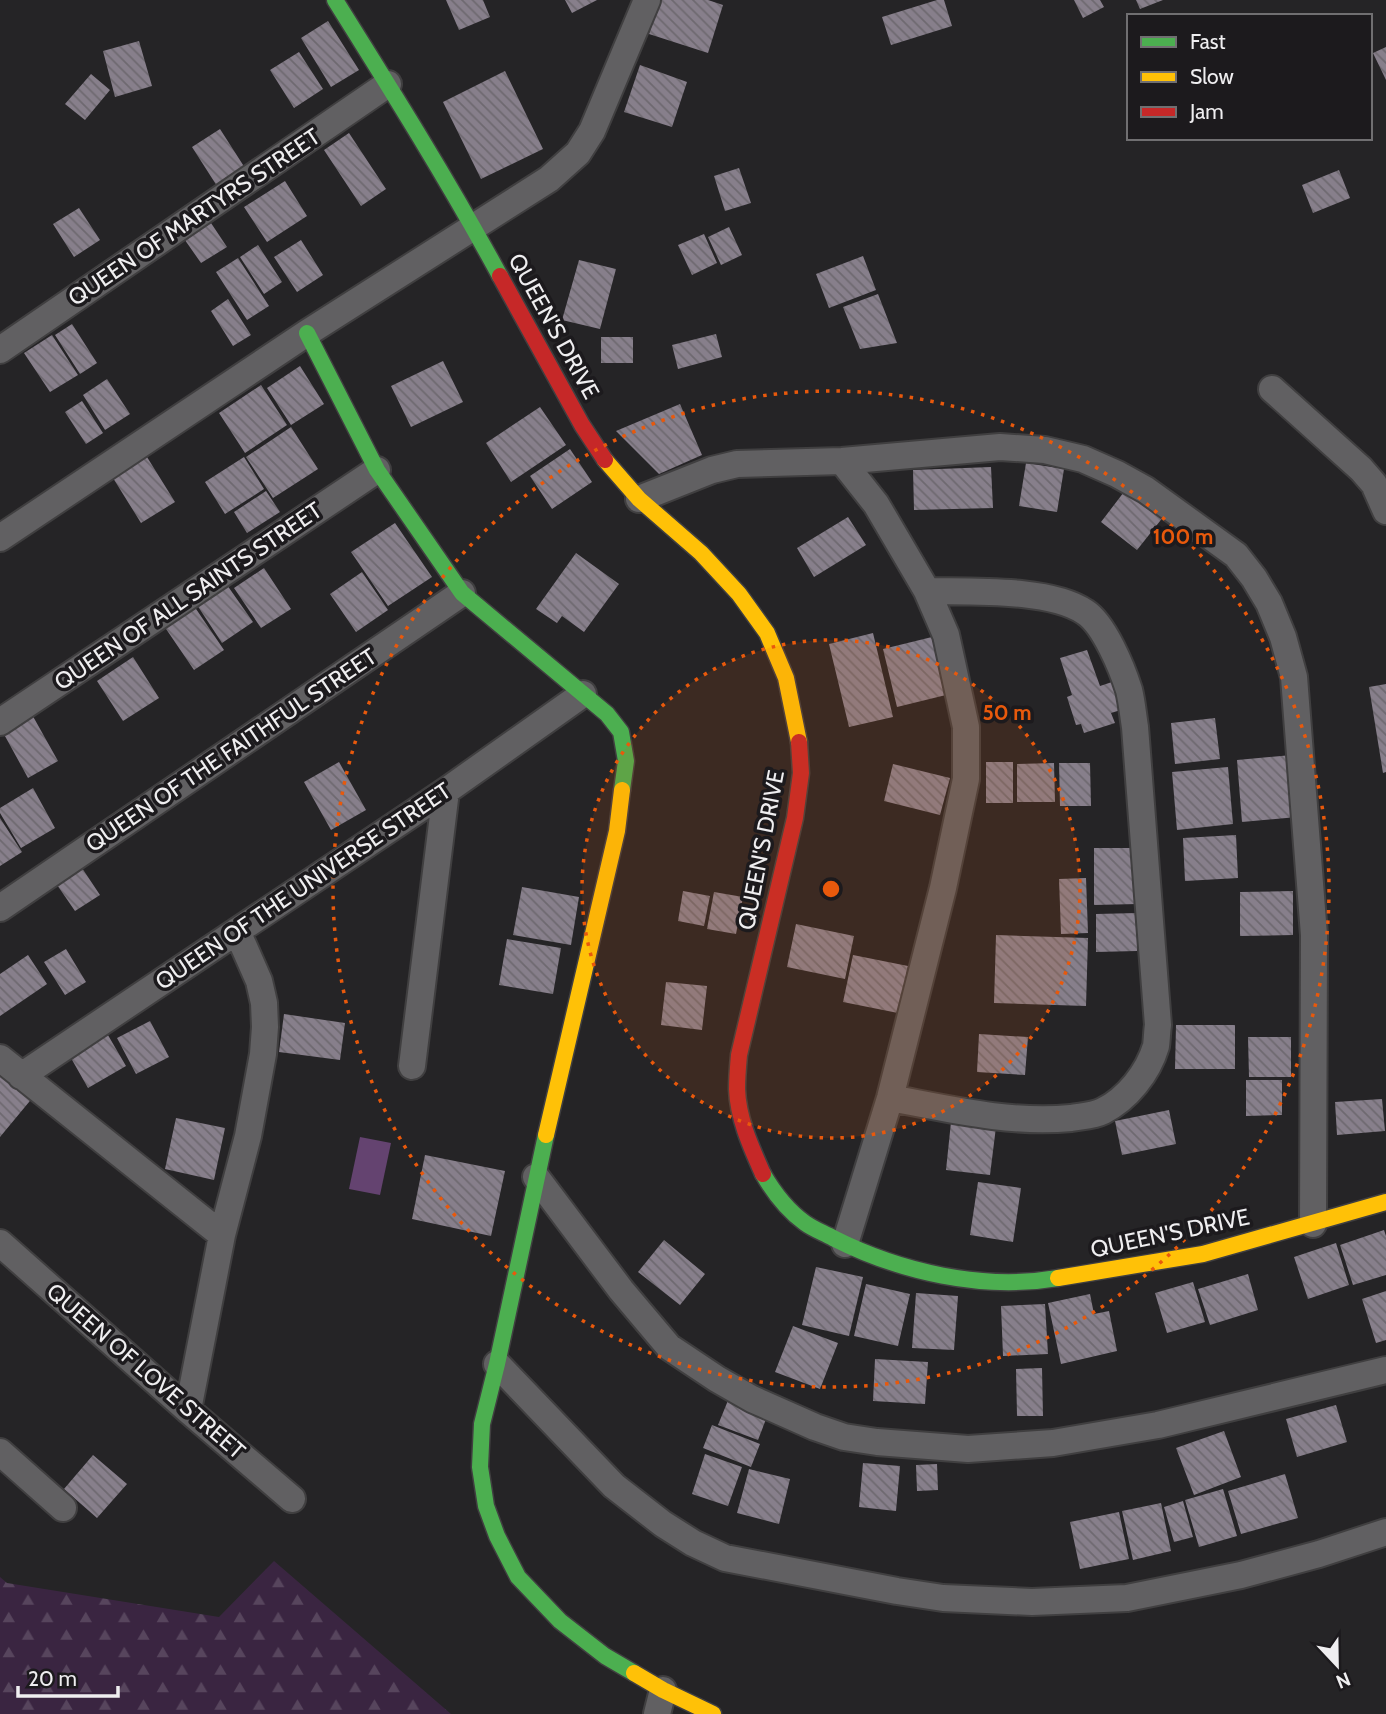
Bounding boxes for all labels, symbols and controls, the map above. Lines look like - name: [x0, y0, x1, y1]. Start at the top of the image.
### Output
- legend: [1127, 14, 1372, 140]
- text: Fast: [1190, 29, 1226, 54]
- text: Slow: [1190, 64, 1234, 89]
- text: Jam: [1189, 99, 1224, 124]
- street label: QUEEN OF MARTYRS STREET: [63, 122, 325, 312]
- street label: QUEEN'S DRIVE: [503, 248, 605, 404]
- street label: QUEEN OF ALL SAINTS STREET: [49, 496, 327, 696]
- text: 100 m: [1153, 524, 1213, 549]
- street label: QUEEN OF THE FAITHFUL STREET: [80, 642, 382, 858]
- text: 50 m: [982, 700, 1032, 725]
- street label: QUEEN'S DRIVE: [732, 768, 790, 932]
- street label: QUEEN OF THE UNIVERSE STREET: [150, 776, 456, 996]
- centre of rings: [819, 877, 843, 901]
- street label: QUEEN'S DRIVE: [1088, 1202, 1252, 1264]
- street label: QUEEN OF LOVE STREET: [41, 1277, 251, 1465]
- north arrow: [1302, 1630, 1372, 1700]
- scale bar: [18, 1654, 117, 1698]
- text: 20 m: [28, 1666, 77, 1691]
- text: N: [1333, 1667, 1354, 1693]

